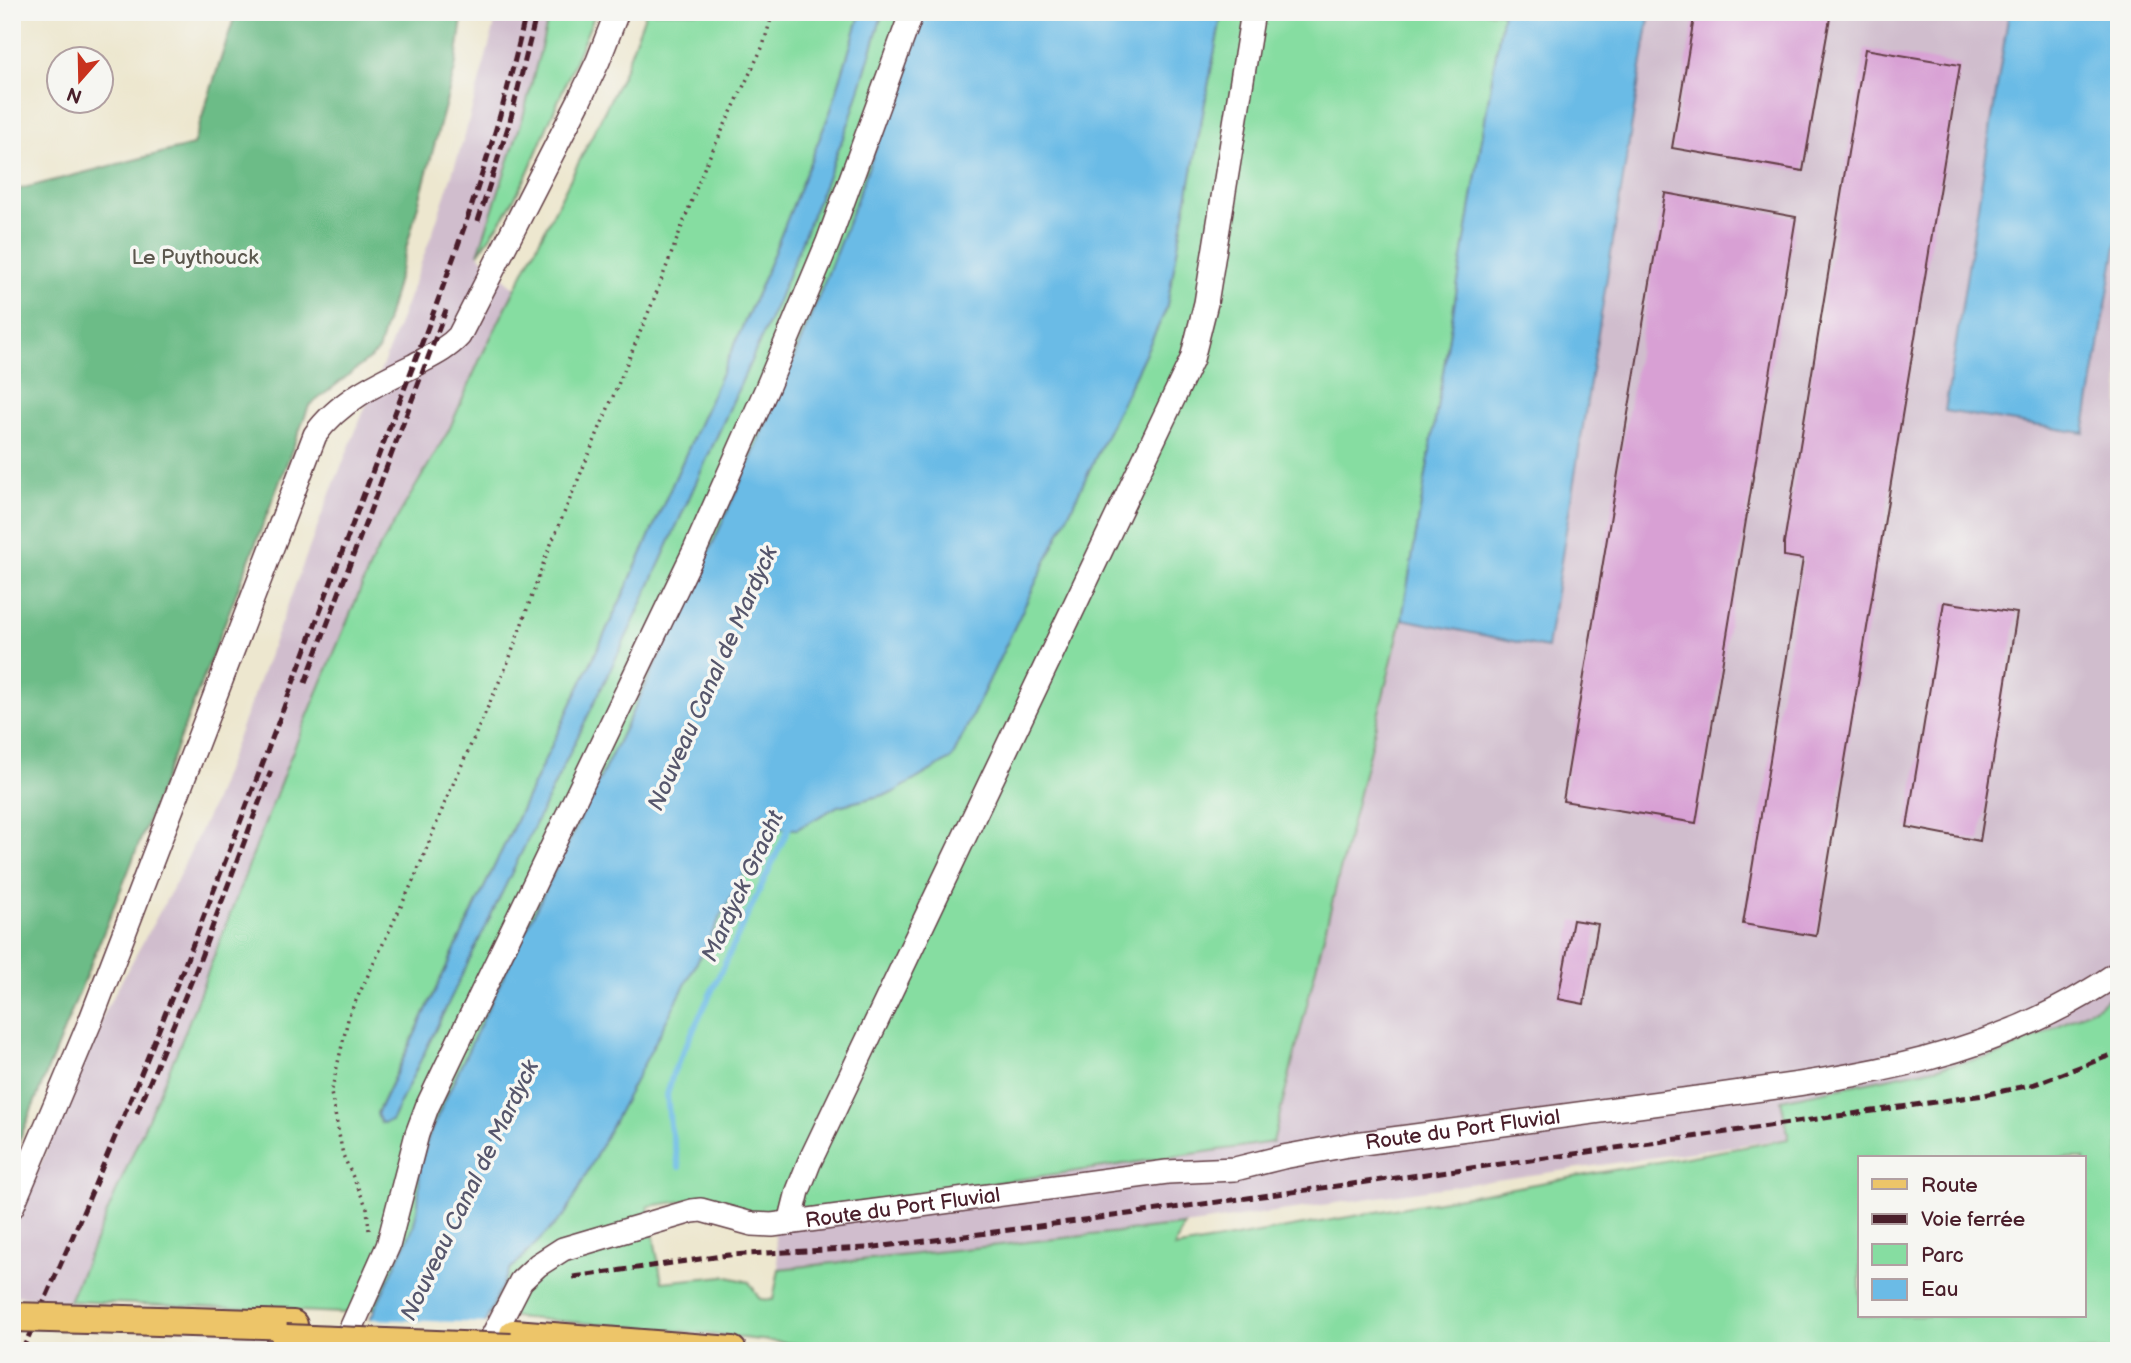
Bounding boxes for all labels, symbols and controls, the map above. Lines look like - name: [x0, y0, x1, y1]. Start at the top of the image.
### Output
- north arrow: [46, 46, 116, 116]
- text: N: [64, 81, 85, 108]
- park label: Le Puythouck: [132, 245, 259, 270]
- water label: Nouveau Canal de Mardyck: [642, 541, 784, 815]
- water label: Mardyck Gracht: [696, 806, 790, 966]
- water label: Nouveau Canal de Mardyck: [395, 1055, 546, 1325]
- street label: Route du Port Fluvial: [1364, 1104, 1562, 1156]
- legend: [1858, 1156, 2086, 1318]
- text: Route: [1921, 1173, 1978, 1198]
- street label: Route du Port Fluvial: [804, 1183, 1002, 1233]
- text: Voie ferrée: [1921, 1207, 2025, 1232]
- text: Parc: [1921, 1243, 1964, 1268]
- text: Eau: [1921, 1277, 1958, 1302]

